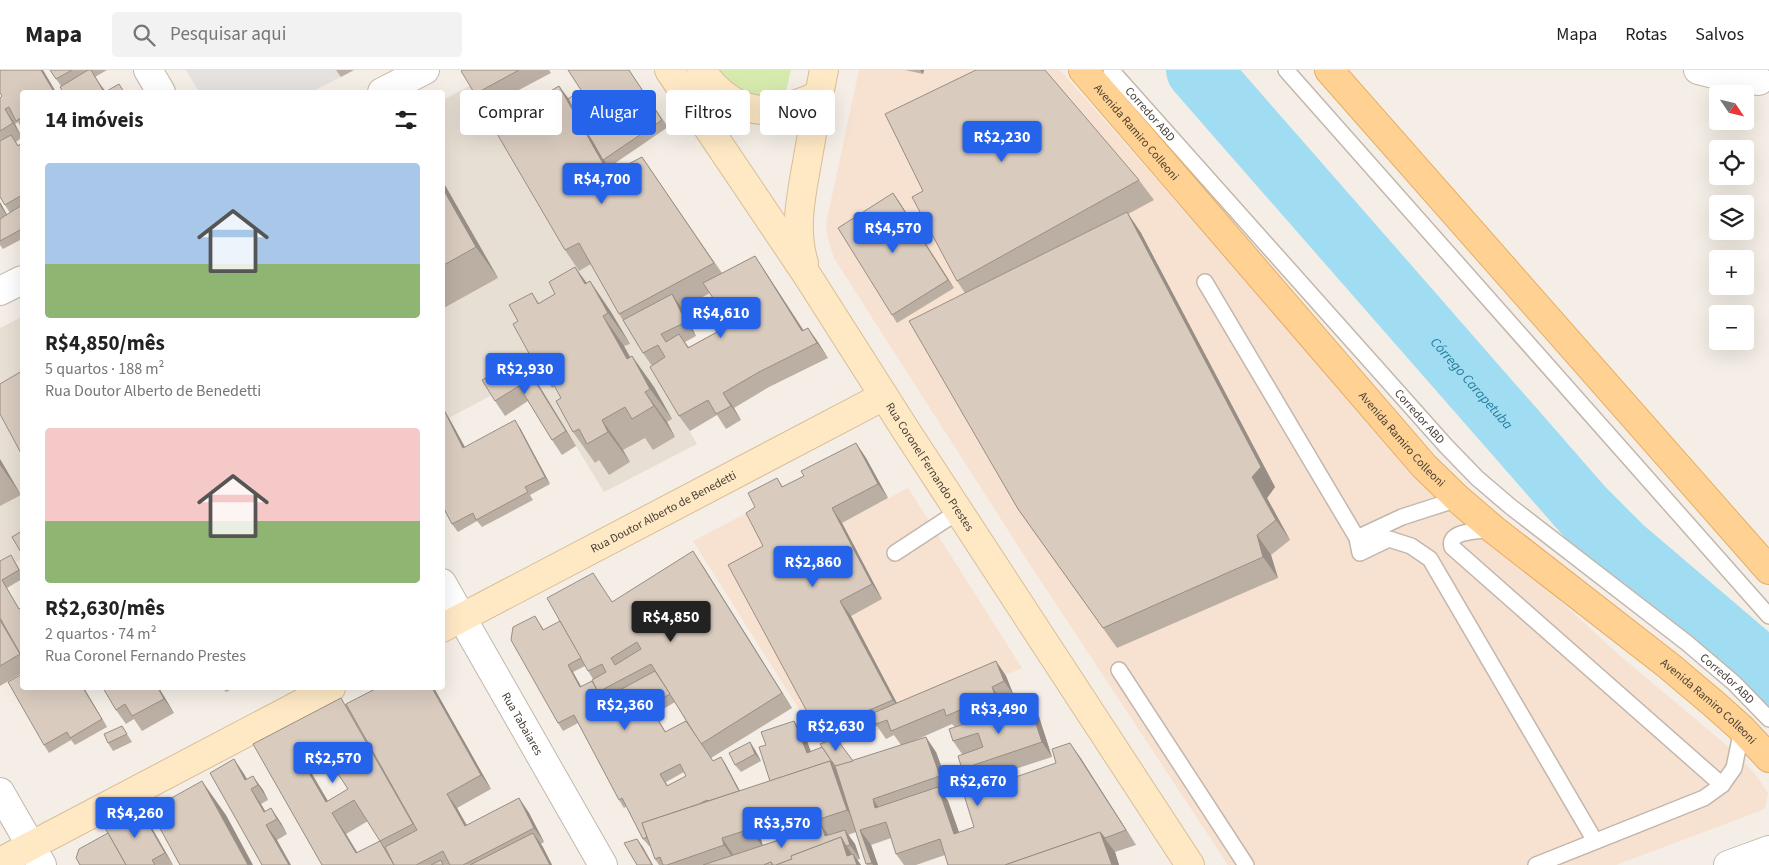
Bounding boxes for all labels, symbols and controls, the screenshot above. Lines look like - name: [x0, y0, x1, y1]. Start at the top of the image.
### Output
- search box: [112, 12, 462, 57]
- text: Mapa: [25, 17, 82, 52]
- icon: search: [130, 21, 158, 49]
- text: Pesquisar aqui: [170, 21, 286, 48]
- text: Mapa: [1556, 22, 1597, 47]
- text: Rotas: [1625, 22, 1667, 47]
- text: Salvos: [1695, 22, 1744, 47]
- street label: Avenida Ramiro Colleoni: [1090, 80, 1183, 185]
- street label: Corredor ABD: [1121, 83, 1179, 146]
- north arrow: [1709, 85, 1754, 130]
- map controls: [1709, 85, 1754, 350]
- chip: Comprar: [460, 90, 562, 135]
- chip: Alugar: [572, 90, 656, 135]
- chip: Filtros: [666, 90, 750, 135]
- chip: Novo: [760, 90, 835, 135]
- text: 14 imóveis: [45, 105, 143, 135]
- icon: filters: [392, 106, 420, 134]
- pin: R$2,230: [956, 121, 1048, 163]
- text: R$2,230: [974, 126, 1030, 148]
- button: locate: [1709, 140, 1754, 185]
- pin: R$4,700: [556, 162, 648, 205]
- text: R$4,700: [574, 168, 630, 190]
- button: layers: [1709, 195, 1754, 240]
- icon: home: [188, 196, 278, 286]
- pin: R$4,570: [847, 212, 939, 254]
- text: R$4,570: [865, 217, 921, 239]
- button: +: [1709, 250, 1754, 295]
- pin: R$4,610: [675, 296, 767, 339]
- text: R$4,610: [693, 302, 749, 324]
- button: −: [1709, 305, 1754, 350]
- text: R$4,850/mês: [45, 328, 165, 358]
- water label: Córrego Carapetuba: [1425, 333, 1517, 435]
- pin: R$2,930: [479, 352, 571, 395]
- text: 5 quartos · 188 m²: [45, 358, 164, 380]
- text: R$2,930: [497, 358, 553, 380]
- text: Rua Doutor Alberto de Benedetti: [45, 380, 261, 402]
- street label: Corredor ABD: [1390, 386, 1448, 448]
- street label: Avenida Ramiro Colleoni: [1355, 388, 1449, 491]
- street label: Rua Coronel Fernando Prestes: [881, 399, 978, 535]
- icon: home: [188, 461, 278, 551]
- street label: Rua Doutor Alberto de Benedetti: [588, 467, 739, 558]
- pin: R$2,860: [767, 546, 859, 588]
- text: R$2,860: [785, 551, 841, 573]
- text: R$2,630/mês: [45, 593, 165, 623]
- pin: R$4,850: [625, 600, 717, 643]
- text: R$4,850: [643, 606, 699, 628]
- text: 2 quartos · 74 m²: [45, 623, 157, 645]
- text: Rua Coronel Fernando Prestes: [45, 645, 246, 667]
- street label: Corredor ABD: [1696, 650, 1758, 708]
- street label: Avenida Ramiro Colleoni: [1657, 654, 1760, 748]
- pin: R$2,360: [579, 688, 671, 731]
- street label: Rua Tabaiares: [497, 689, 547, 759]
- pin: R$3,490: [953, 692, 1045, 735]
- text: R$2,360: [597, 694, 653, 716]
- text: R$3,490: [971, 698, 1027, 720]
- pin: R$2,630: [790, 710, 882, 752]
- text: R$2,630: [808, 715, 864, 737]
- pin: R$2,570: [287, 742, 379, 784]
- text: R$2,570: [305, 747, 361, 769]
- pin: R$2,670: [932, 764, 1024, 807]
- text: R$2,670: [950, 770, 1006, 792]
- pin: R$4,260: [89, 796, 181, 839]
- text: R$4,260: [107, 802, 163, 824]
- pin: R$3,570: [736, 806, 828, 849]
- text: R$3,570: [754, 812, 810, 834]

